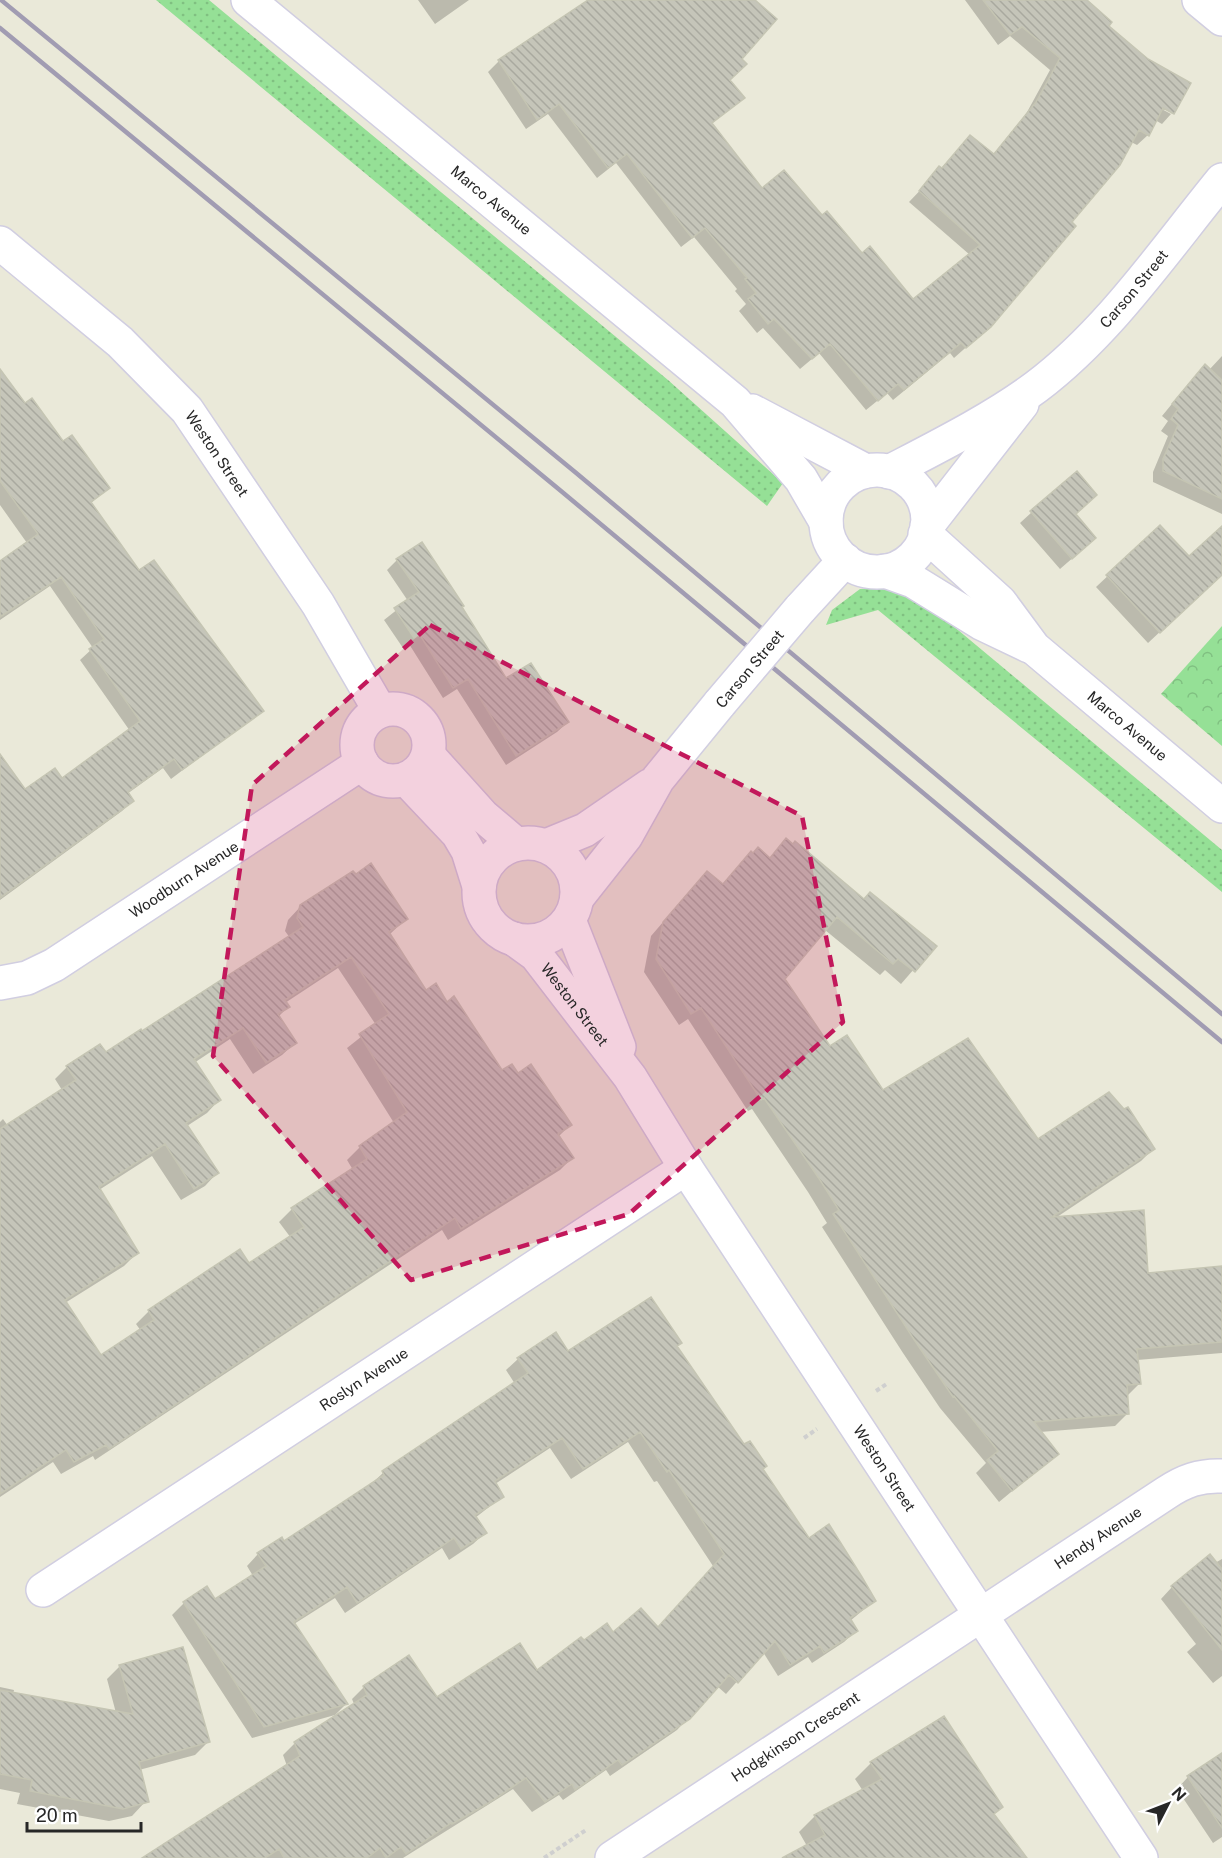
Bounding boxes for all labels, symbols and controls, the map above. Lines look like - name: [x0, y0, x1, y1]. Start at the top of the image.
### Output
- street label: Marco Avenue: [448, 162, 535, 238]
- street label: Carson Street: [1096, 246, 1171, 331]
- street label: Weston Street: [182, 408, 252, 500]
- street label: Carson Street: [712, 626, 787, 711]
- street label: Marco Avenue: [1084, 687, 1171, 764]
- street label: Woodburn Avenue: [126, 837, 242, 921]
- street label: Weston Street: [538, 960, 612, 1049]
- street label: Roslyn Avenue: [316, 1344, 411, 1414]
- street label: Weston Street: [850, 1422, 919, 1515]
- street label: Hendy Avenue: [1051, 1503, 1144, 1572]
- street label: Hodgkinson Crescent: [728, 1688, 863, 1785]
- north arrow: [1138, 1774, 1198, 1834]
- text: N: [1168, 1783, 1190, 1805]
- scale bar: [27, 1795, 141, 1833]
- text: 20 m: [36, 1805, 78, 1826]

